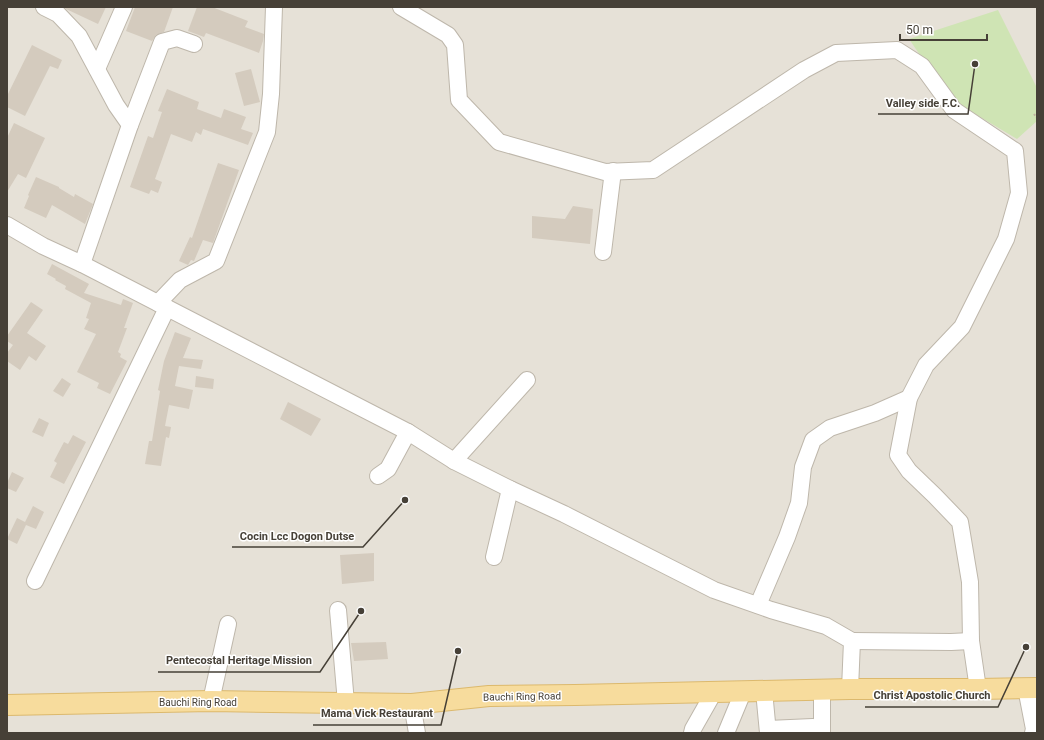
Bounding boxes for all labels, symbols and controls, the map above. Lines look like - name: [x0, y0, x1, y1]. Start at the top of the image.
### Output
- scale bar: [900, 16, 987, 42]
- text: 50 m: [906, 23, 933, 37]
- callout: Valley side F.C.: [878, 91, 968, 114]
- text: Valley side F.C.: [886, 97, 960, 110]
- callout: Cocin Lcc Dogon Dutse: [232, 524, 363, 547]
- text: Cocin Lcc Dogon Dutse: [240, 530, 354, 543]
- callout: Pentecostal Heritage Mission: [158, 649, 320, 672]
- text: Pentecostal Heritage Mission: [166, 654, 312, 667]
- callout: Christ Apostolic Church: [865, 684, 998, 707]
- text: Christ Apostolic Church: [873, 689, 991, 702]
- street label: Bauchi Ring Road: [483, 690, 561, 703]
- street label: Bauchi Ring Road: [159, 697, 237, 708]
- callout: Mama Vick Restaurant: [313, 702, 441, 725]
- text: Mama Vick Restaurant: [321, 707, 433, 720]

